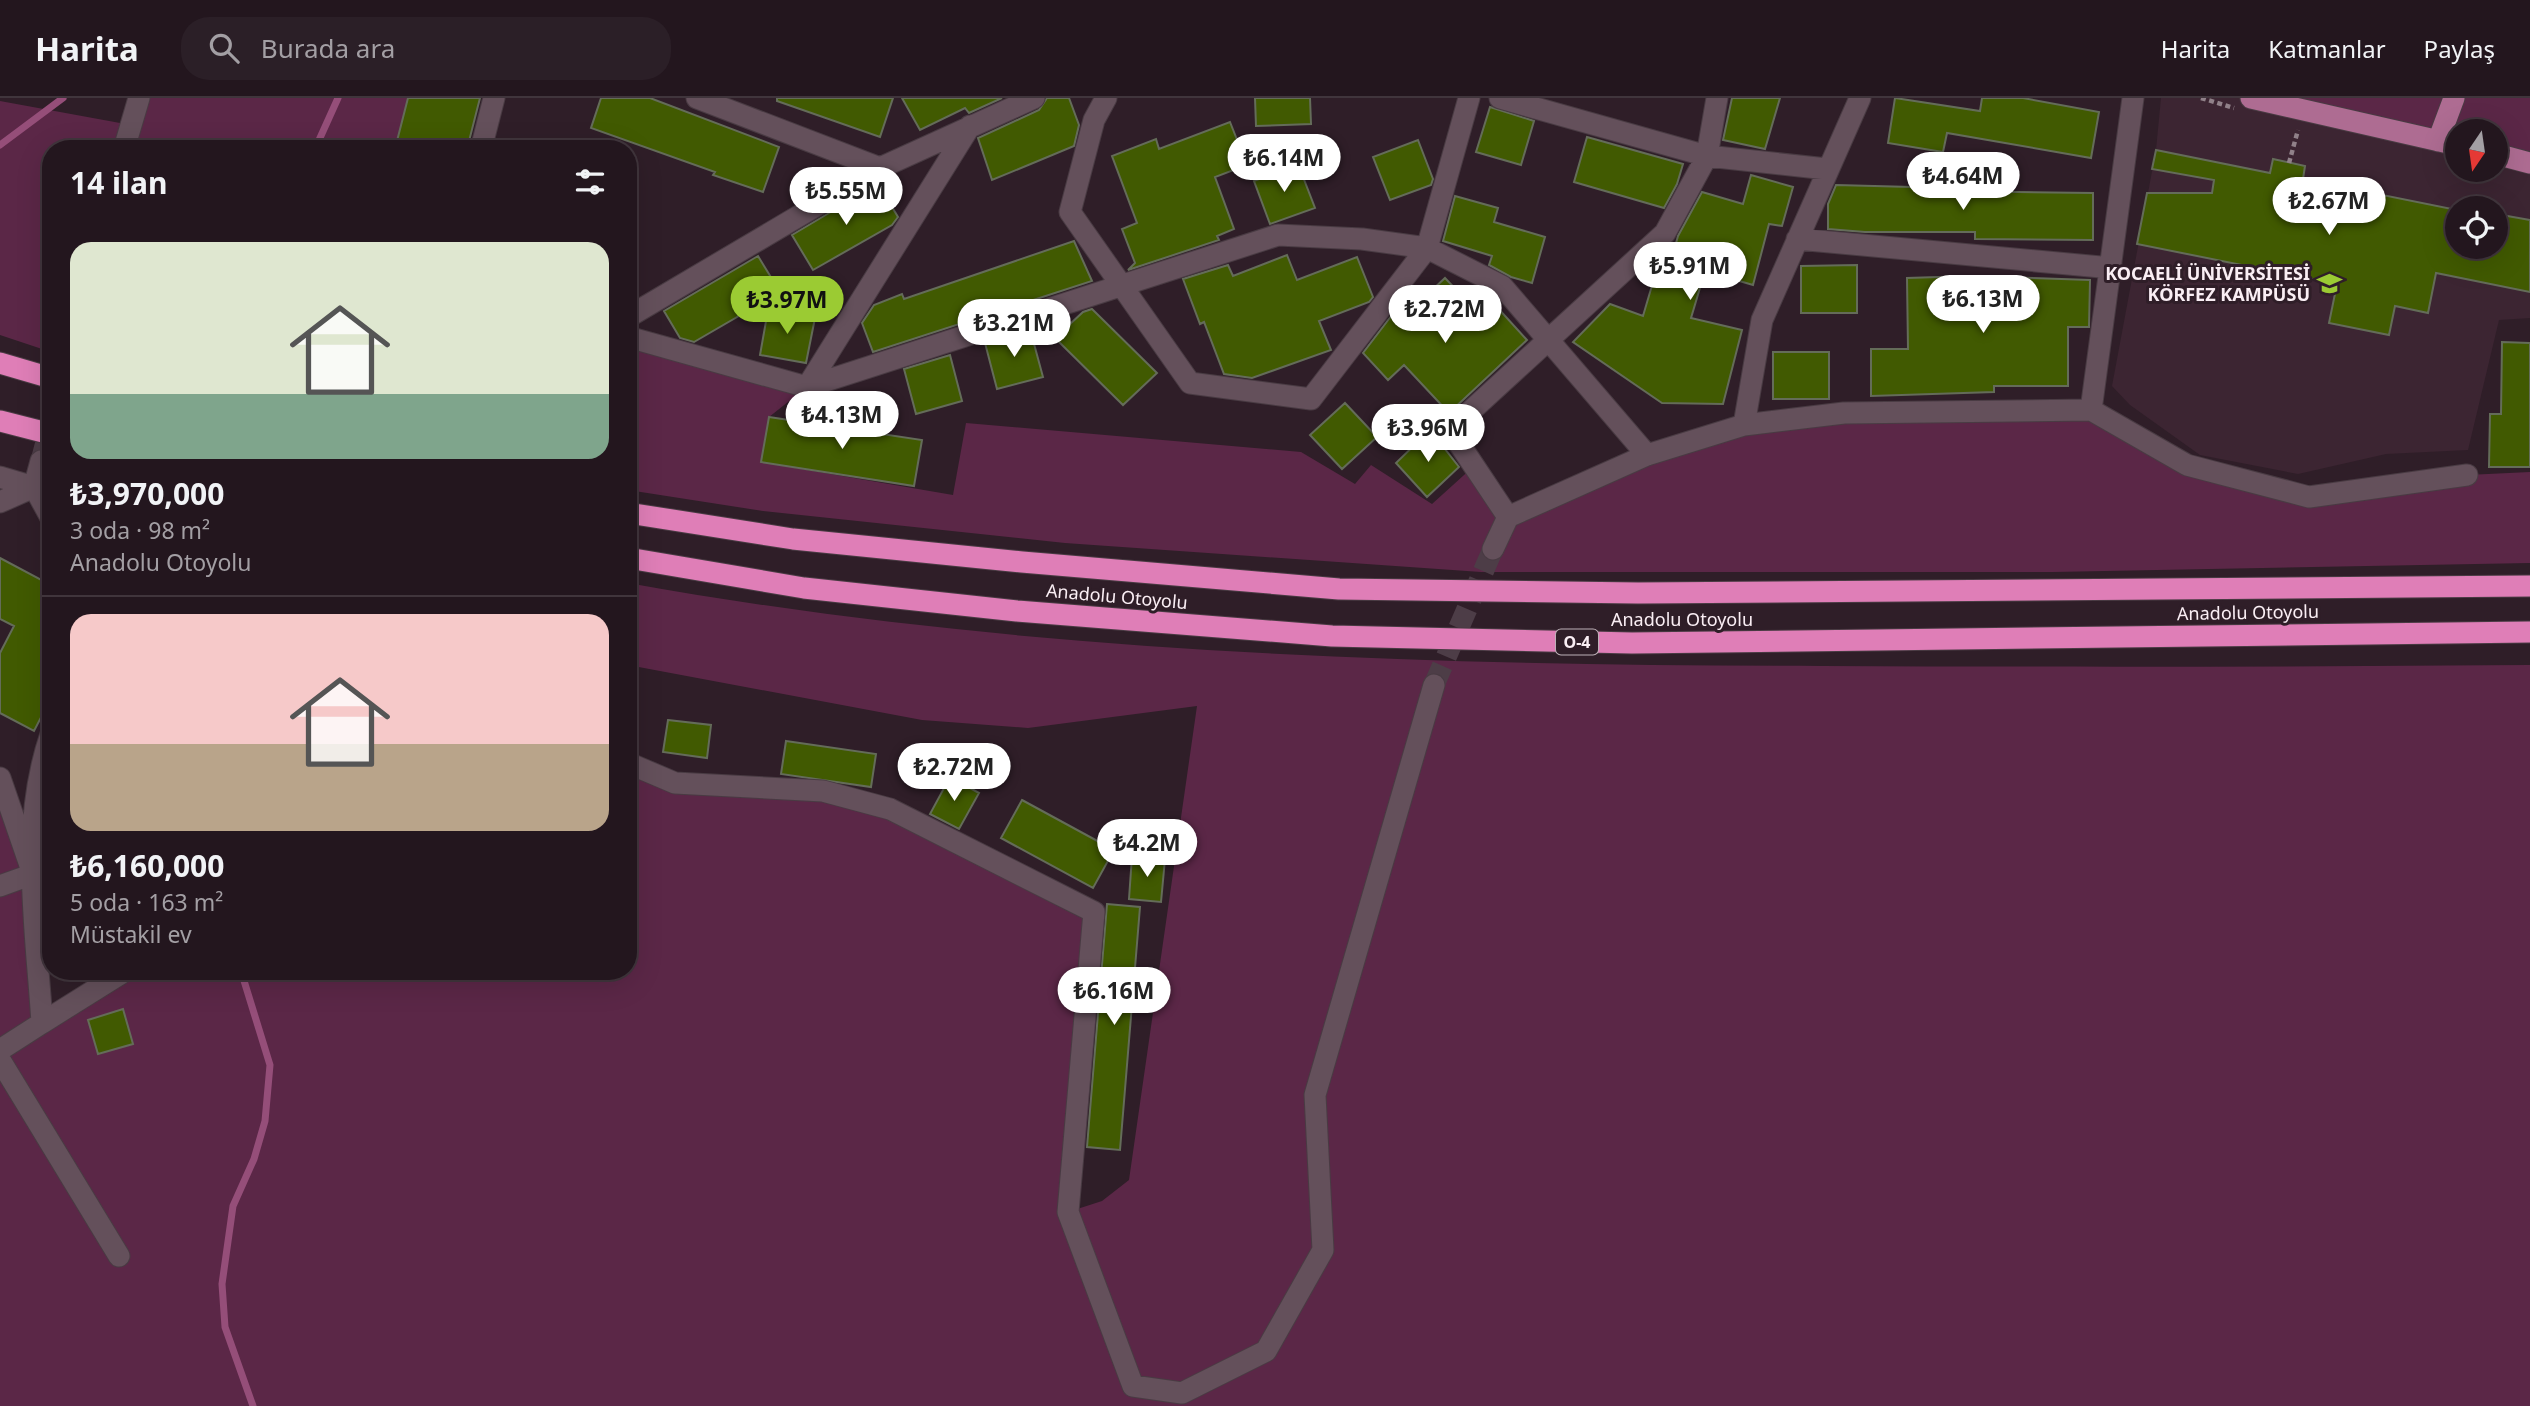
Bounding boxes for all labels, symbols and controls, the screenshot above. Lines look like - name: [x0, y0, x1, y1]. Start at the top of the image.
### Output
- search box: [181, 17, 671, 80]
- text: Harita: [35, 26, 139, 71]
- icon: search: [205, 29, 243, 67]
- text: Burada ara: [261, 30, 395, 66]
- text: Harita: [2161, 32, 2230, 65]
- text: Katmanlar: [2268, 32, 2386, 65]
- text: Paylaş: [2424, 32, 2495, 65]
- north arrow: [2445, 119, 2508, 182]
- map controls: [2445, 119, 2508, 259]
- pin: ₺6.14M: [1227, 134, 1341, 194]
- text: ₺6.14M: [1244, 141, 1324, 173]
- pin: ₺4.64M: [1906, 152, 2020, 212]
- text: ₺4.64M: [1923, 159, 2003, 191]
- text: 14 ilan: [70, 162, 168, 203]
- icon: filters: [571, 163, 609, 201]
- pin: ₺5.55M: [789, 167, 903, 227]
- text: ₺5.55M: [806, 174, 886, 206]
- pin: ₺2.67M: [2272, 178, 2386, 237]
- text: ₺2.67M: [2289, 184, 2369, 216]
- button: locate: [2445, 196, 2508, 259]
- pin: ₺5.91M: [1633, 242, 1747, 302]
- text: ₺5.91M: [1650, 249, 1730, 281]
- place label: KOCAELİ ÜNİVERSİTESİ KÖRFEZ KAMPÜSÜ: [2105, 261, 2310, 306]
- school or university icon: KOCAELİ ÜNİVERSİTESİ KÖRFEZ KAMPÜSÜ: [2316, 269, 2344, 297]
- pin: ₺6.13M: [1926, 275, 2040, 335]
- pin: ₺3.97M: [730, 276, 844, 336]
- text: ₺6.13M: [1943, 282, 2023, 314]
- text: ₺3.97M: [747, 283, 827, 315]
- pin: ₺2.72M: [1388, 286, 1502, 345]
- icon: home: [277, 287, 403, 413]
- text: ₺2.72M: [1405, 292, 1485, 324]
- pin: ₺3.21M: [957, 300, 1071, 359]
- text: ₺3.21M: [974, 306, 1054, 338]
- pin: ₺4.13M: [785, 392, 899, 451]
- text: ₺4.13M: [802, 398, 882, 430]
- pin: ₺3.96M: [1371, 404, 1485, 464]
- text: ₺3.96M: [1388, 411, 1468, 443]
- text: ₺3,970,000: [70, 473, 224, 514]
- text: 3 oda · 98 m²: [70, 514, 210, 546]
- text: Anadolu Otoyolu: [70, 546, 252, 578]
- street label: Anadolu Otoyolu: [1045, 578, 1189, 614]
- street label: Anadolu Otoyolu: [2177, 599, 2319, 625]
- street label: Anadolu Otoyolu: [1611, 607, 1753, 631]
- road number: O-4: [1556, 629, 1598, 654]
- icon: home: [277, 659, 403, 785]
- pin: ₺2.72M: [897, 744, 1011, 803]
- text: ₺2.72M: [914, 750, 994, 782]
- pin: ₺4.2M: [1098, 820, 1196, 879]
- text: ₺4.2M: [1113, 826, 1181, 858]
- text: ₺6,160,000: [70, 845, 224, 886]
- text: 5 oda · 163 m²: [70, 886, 223, 918]
- text: Müstakil ev: [70, 918, 192, 950]
- pin: ₺6.16M: [1057, 968, 1171, 1027]
- text: ₺6.16M: [1074, 974, 1154, 1006]

